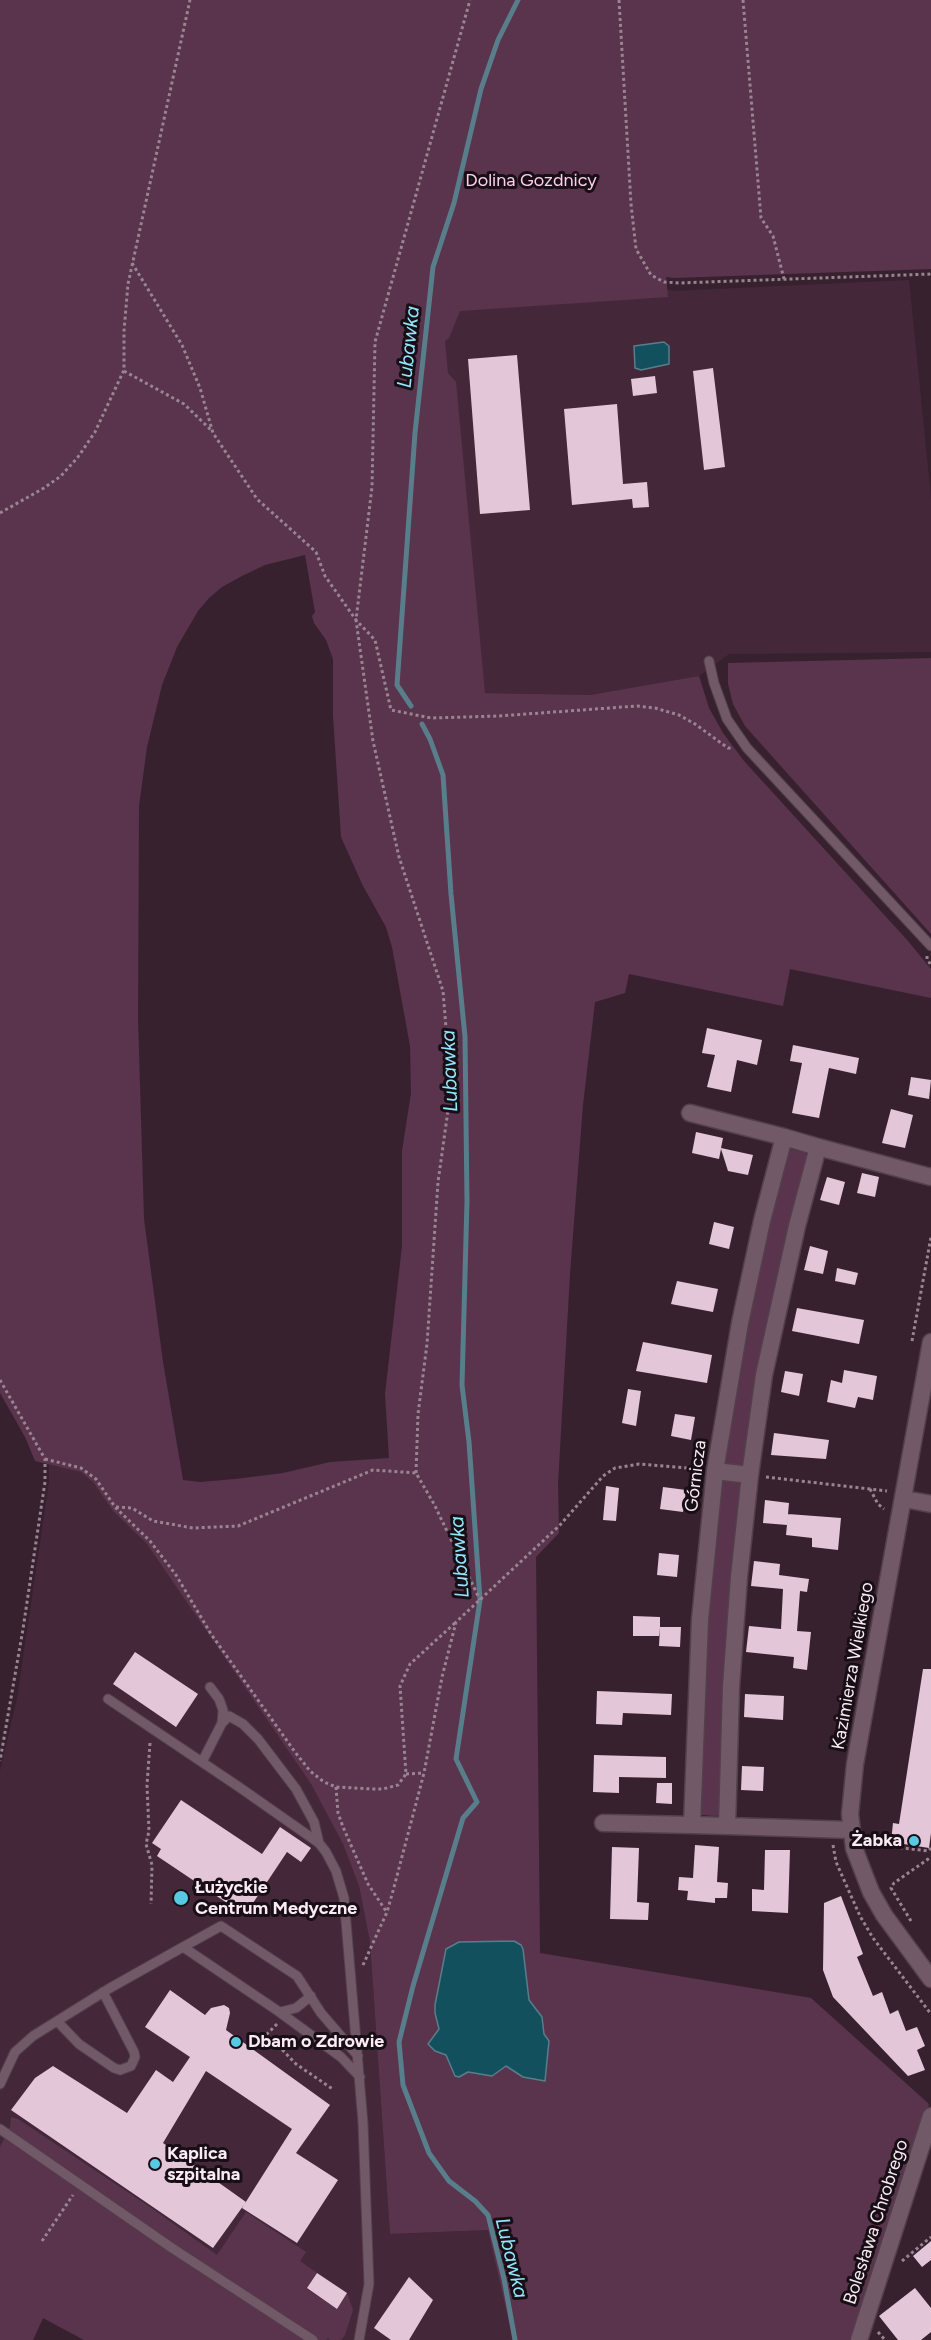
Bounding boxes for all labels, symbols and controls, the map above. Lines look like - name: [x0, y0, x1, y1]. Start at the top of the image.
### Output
- park label: Dolina Gozdnicy: [465, 170, 597, 192]
- water label: Lubawka: [393, 305, 425, 389]
- water label: Lubawka: [437, 1030, 463, 1112]
- street label: Górnicza: [681, 1439, 711, 1513]
- water label: Lubawka: [445, 1515, 475, 1599]
- street label: Kazimierza Wielkiego: [828, 1580, 878, 1752]
- place label: Żabka: [851, 1830, 902, 1852]
- marker: Żabka: [907, 1834, 921, 1848]
- place label: Łużyckie Centrum Medyczne: [195, 1877, 357, 1920]
- marker: Łużyckie Centrum Medyczne: [172, 1889, 190, 1907]
- place label: Dbam o Zdrowie: [248, 2031, 384, 2053]
- marker: Dbam o Zdrowie: [229, 2035, 243, 2049]
- street label: Bolesława Chrobrego: [839, 2137, 913, 2307]
- place label: Kaplica szpitalna: [167, 2143, 240, 2186]
- marker: Kaplica szpitalna: [148, 2157, 162, 2171]
- water label: Lubawka: [489, 2215, 533, 2301]

